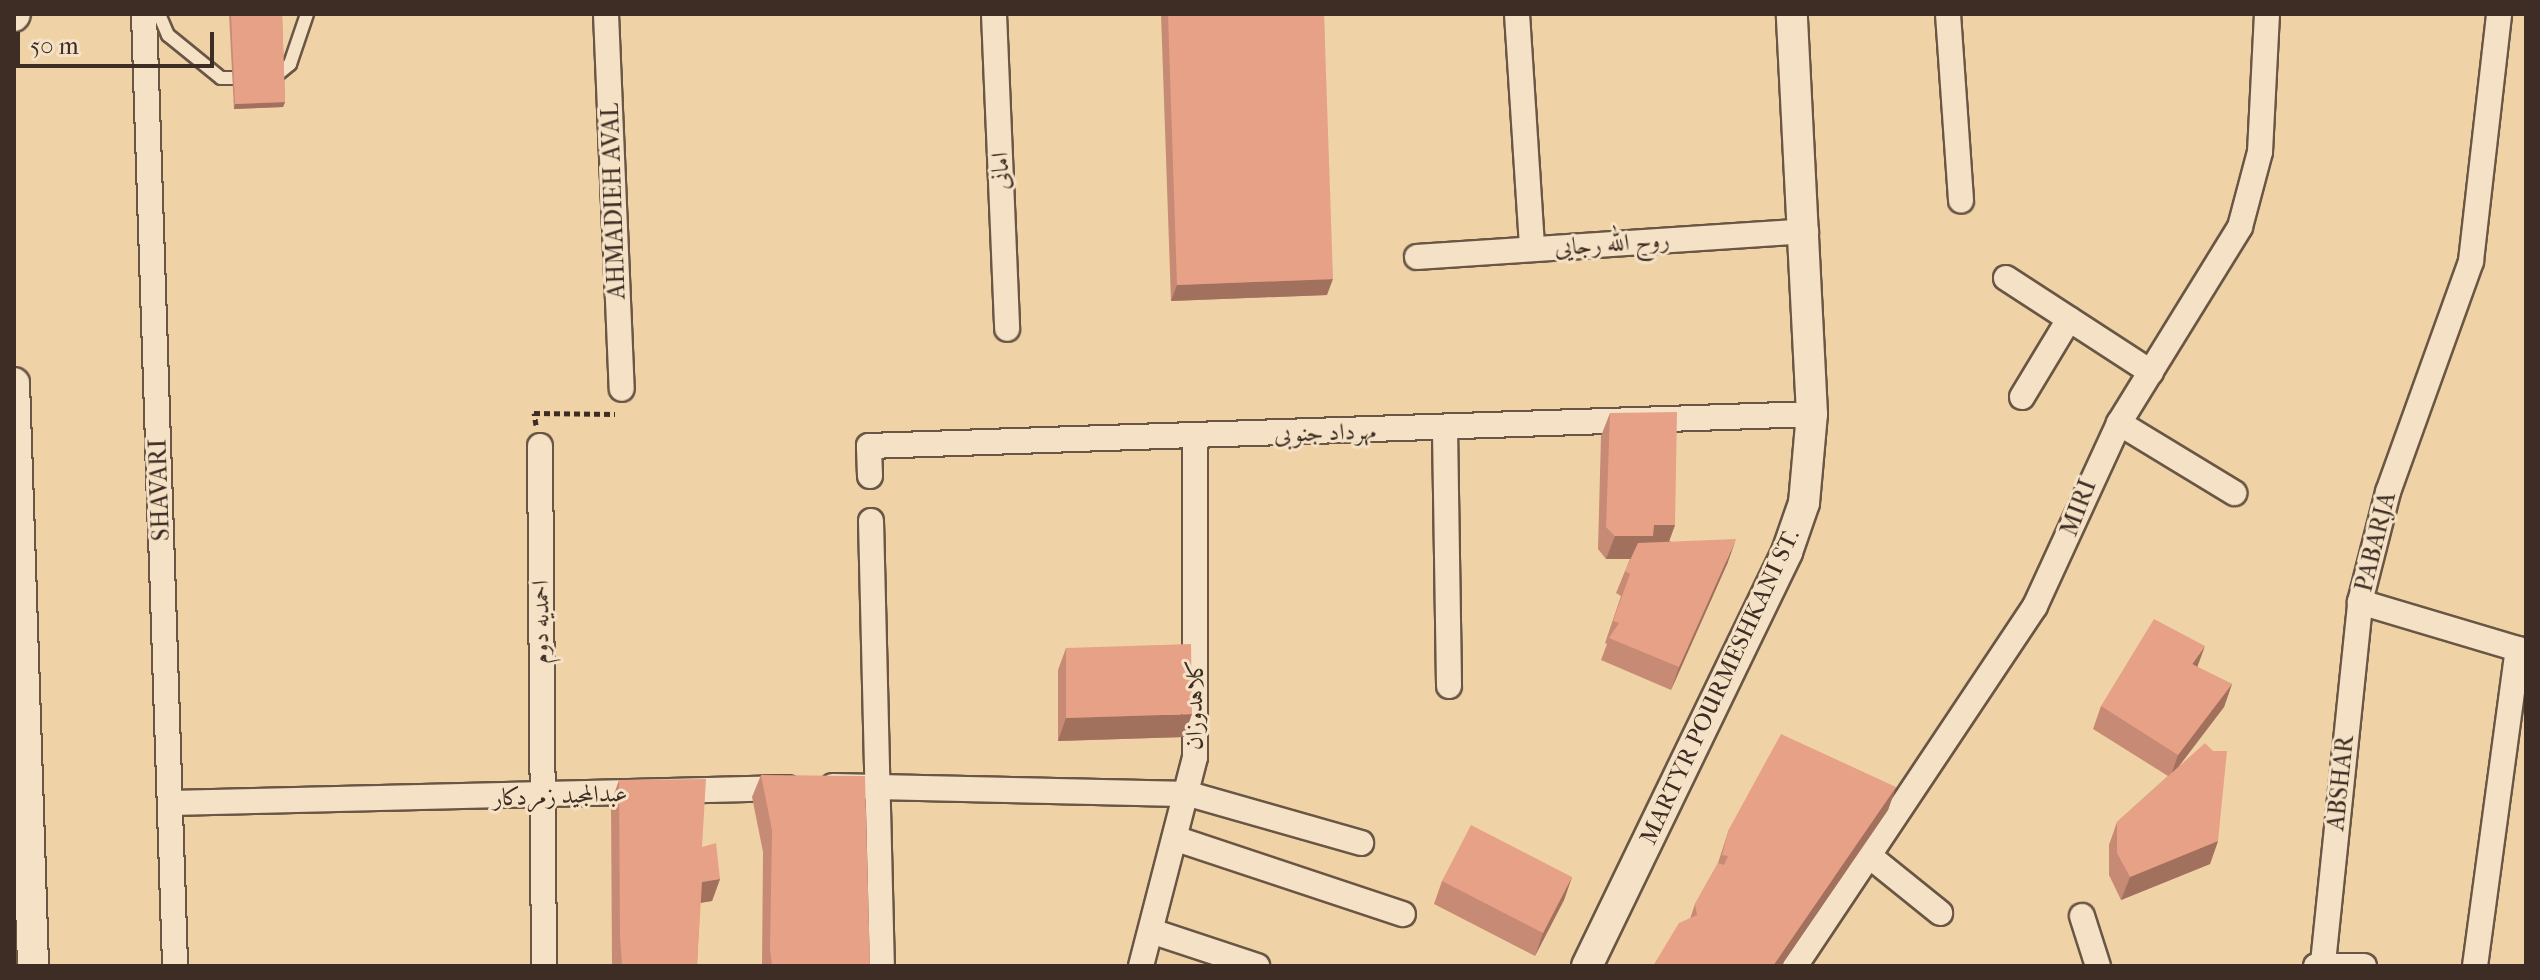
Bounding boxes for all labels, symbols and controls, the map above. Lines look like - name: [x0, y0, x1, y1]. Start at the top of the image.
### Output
- scale bar: [20, 16, 218, 66]
- text: 50 m: [30, 32, 79, 60]
- street label: AHMADIEH AVAL: [596, 102, 632, 300]
- street label: امانی: [986, 152, 1016, 190]
- street label: روح الله رجایی: [1553, 226, 1671, 262]
- street label: مهرداد جنوبی: [1273, 417, 1377, 449]
- street label: SHAVARI: [144, 439, 176, 541]
- street label: MIRI: [2055, 476, 2103, 540]
- street label: PABARJA: [2350, 489, 2402, 595]
- street label: MARTYR POURMESHKANI ST.: [1634, 525, 1806, 849]
- street label: احمدیه دوم: [527, 580, 555, 664]
- street label: کلاهدوزان: [1180, 660, 1210, 750]
- street label: ABSHAR: [2322, 734, 2360, 832]
- street label: عبدالمجید زمردکار: [492, 779, 628, 813]

